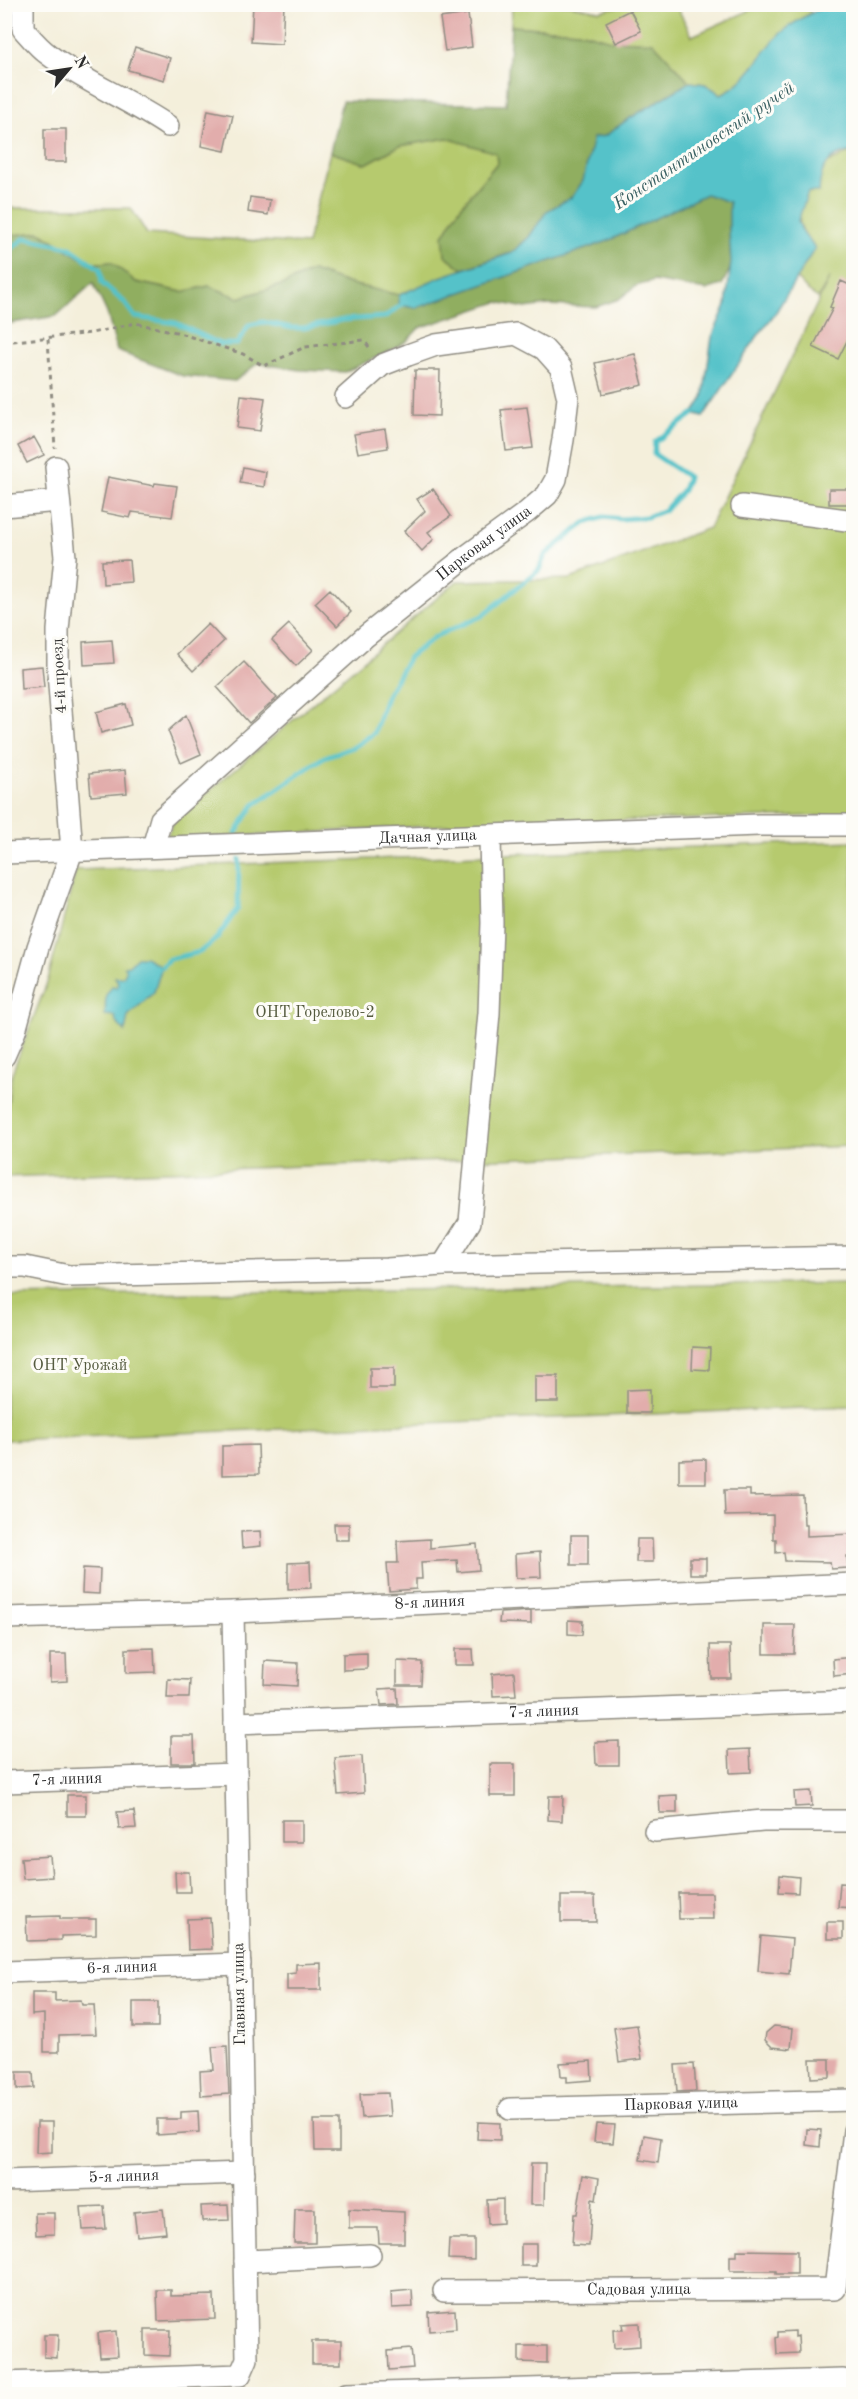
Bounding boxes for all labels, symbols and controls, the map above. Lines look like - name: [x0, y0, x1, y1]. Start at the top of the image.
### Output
- north arrow: [39, 39, 99, 99]
- text: N: [70, 53, 91, 73]
- water label: Константиновский ручей: [609, 79, 798, 214]
- street label: Парковая улица: [434, 503, 535, 584]
- street label: 4-й проезд: [50, 638, 70, 714]
- street label: Дачная улица: [378, 827, 477, 847]
- park label: ОНТ Горелово-2: [255, 1005, 375, 1021]
- park label: ОНТ Урожай: [33, 1358, 127, 1374]
- street label: 8-я линия: [394, 1594, 465, 1613]
- street label: 7-я линия: [508, 1703, 579, 1721]
- street label: 7-я линия: [31, 1771, 102, 1789]
- street label: Главная улица: [231, 1942, 249, 2046]
- street label: 6-я линия: [86, 1959, 157, 1977]
- street label: Парковая улица: [624, 2095, 738, 2114]
- street label: 5-я линия: [88, 2168, 159, 2186]
- street label: Садовая улица: [587, 2282, 691, 2298]

